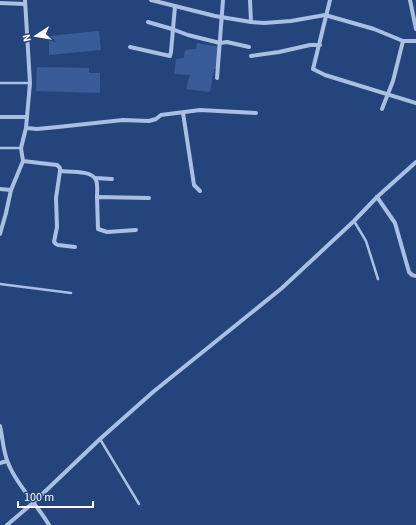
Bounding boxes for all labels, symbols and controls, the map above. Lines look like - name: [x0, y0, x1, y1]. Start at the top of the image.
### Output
- north arrow: [16, 16, 56, 56]
- text: N: [19, 33, 35, 43]
- scale bar: [18, 483, 93, 509]
- text: 100 m: [24, 489, 54, 506]

